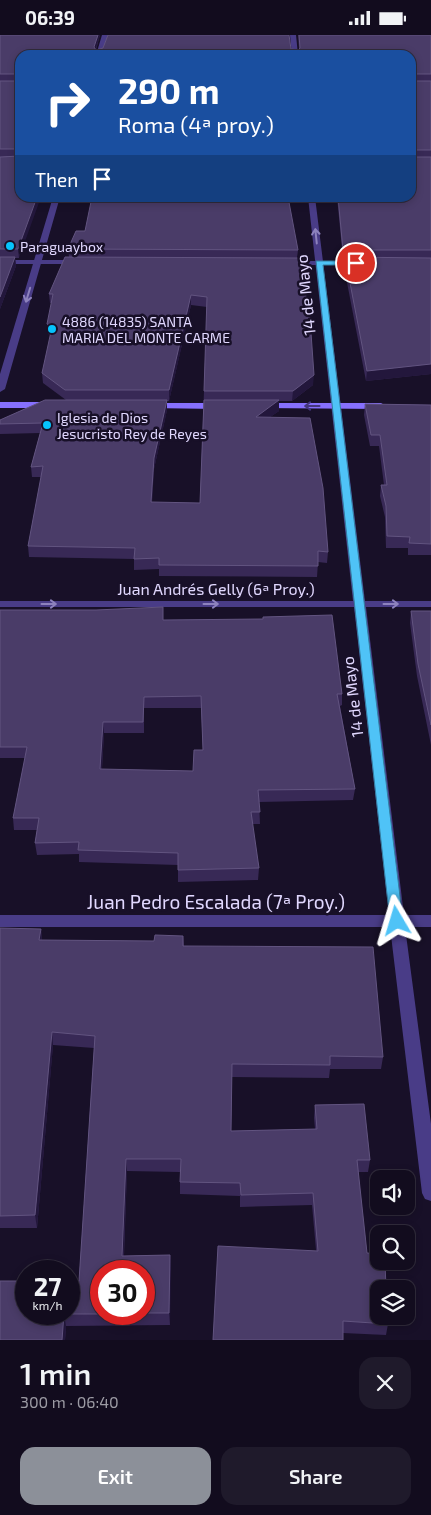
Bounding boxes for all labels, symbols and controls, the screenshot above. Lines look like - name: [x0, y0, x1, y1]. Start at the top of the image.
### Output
- text: 06:39: [25, 6, 75, 29]
- text: 290 m: [118, 69, 219, 111]
- icon: right: [35, 70, 100, 135]
- text: Roma (4ª proy.): [118, 111, 274, 137]
- icon: arrive: [88, 165, 116, 193]
- text: Then: [35, 168, 78, 191]
- one-way arrow: [311, 228, 321, 244]
- place label: Paraguaybox: [20, 238, 104, 255]
- marker: Paraguaybox: [4, 240, 16, 252]
- pin: [335, 242, 377, 284]
- icon: arrive: [342, 249, 370, 277]
- street label: 14 de Mayo: [291, 254, 319, 336]
- one-way arrow: [23, 286, 32, 302]
- place label: 4886 (14835) SANTA MARIA DEL MONTE CARME: [62, 313, 230, 346]
- marker: 4886 (14835) SANTA MARIA DEL MONTE CARME: [46, 323, 58, 335]
- one-way arrow: [305, 401, 321, 411]
- place label: Iglesia de Dios Jesucristo Rey de Reyes: [57, 409, 207, 442]
- marker: Iglesia de Dios Jesucristo Rey de Reyes: [41, 419, 53, 431]
- street label: Juan Andrés Gelly (6ª Proy.): [117, 579, 315, 598]
- one-way arrow: [40, 599, 56, 609]
- one-way arrow: [202, 599, 219, 609]
- one-way arrow: [382, 599, 399, 609]
- street label: 14 de Mayo: [338, 655, 366, 739]
- street label: Juan Pedro Escalada (7ª Proy.): [87, 890, 345, 913]
- position arrow: [370, 894, 422, 946]
- map controls: [370, 1170, 415, 1325]
- button: sound: [370, 1170, 415, 1215]
- button: search: [370, 1225, 415, 1270]
- speed limit sign: 30: [90, 1260, 155, 1325]
- text: 27: [34, 1271, 61, 1301]
- button: layers: [370, 1280, 415, 1325]
- text: km/h: [33, 1298, 62, 1312]
- text: 1 min: [20, 1355, 91, 1391]
- button: close: [359, 1357, 411, 1409]
- text: 300 m · 06:40: [20, 1392, 119, 1411]
- button: Exit: [20, 1447, 211, 1505]
- button: Share: [221, 1447, 411, 1505]

